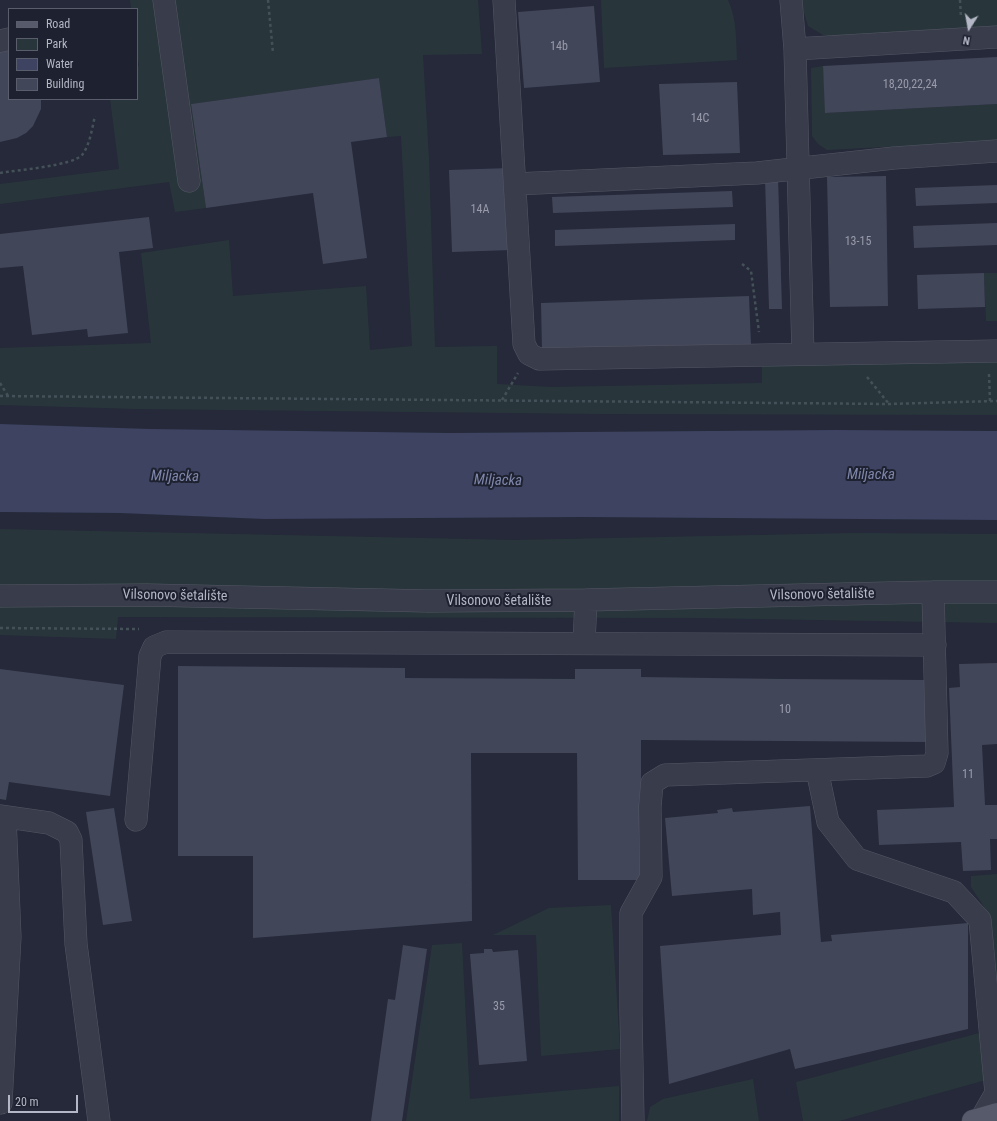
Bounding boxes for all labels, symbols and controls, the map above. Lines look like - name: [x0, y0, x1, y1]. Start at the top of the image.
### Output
- legend: [8, 8, 138, 100]
- north arrow: [949, 8, 989, 48]
- text: Road: [46, 17, 70, 31]
- text: N: [962, 33, 971, 47]
- text: Park: [46, 37, 67, 51]
- house number: 14b: [550, 40, 568, 54]
- text: Water: [46, 57, 74, 71]
- text: Building: [46, 77, 84, 91]
- house number: 18,20,22,24: [883, 78, 937, 92]
- house number: 14C: [691, 112, 709, 126]
- house number: 14A: [471, 203, 489, 217]
- house number: 13-15: [845, 235, 871, 249]
- water label: Miljacka: [847, 466, 895, 484]
- water label: Miljacka: [151, 468, 199, 486]
- water label: Miljacka: [474, 472, 522, 490]
- street label: Vilsonovo šetalište: [769, 586, 875, 604]
- street label: Vilsonovo šetalište: [122, 587, 228, 605]
- street label: Vilsonovo šetalište: [447, 593, 551, 609]
- house number: 10: [779, 703, 791, 717]
- house number: 11: [962, 768, 974, 782]
- house number: 35: [493, 1000, 505, 1014]
- scale bar: [10, 1087, 80, 1113]
- text: 20 m: [15, 1095, 39, 1109]

